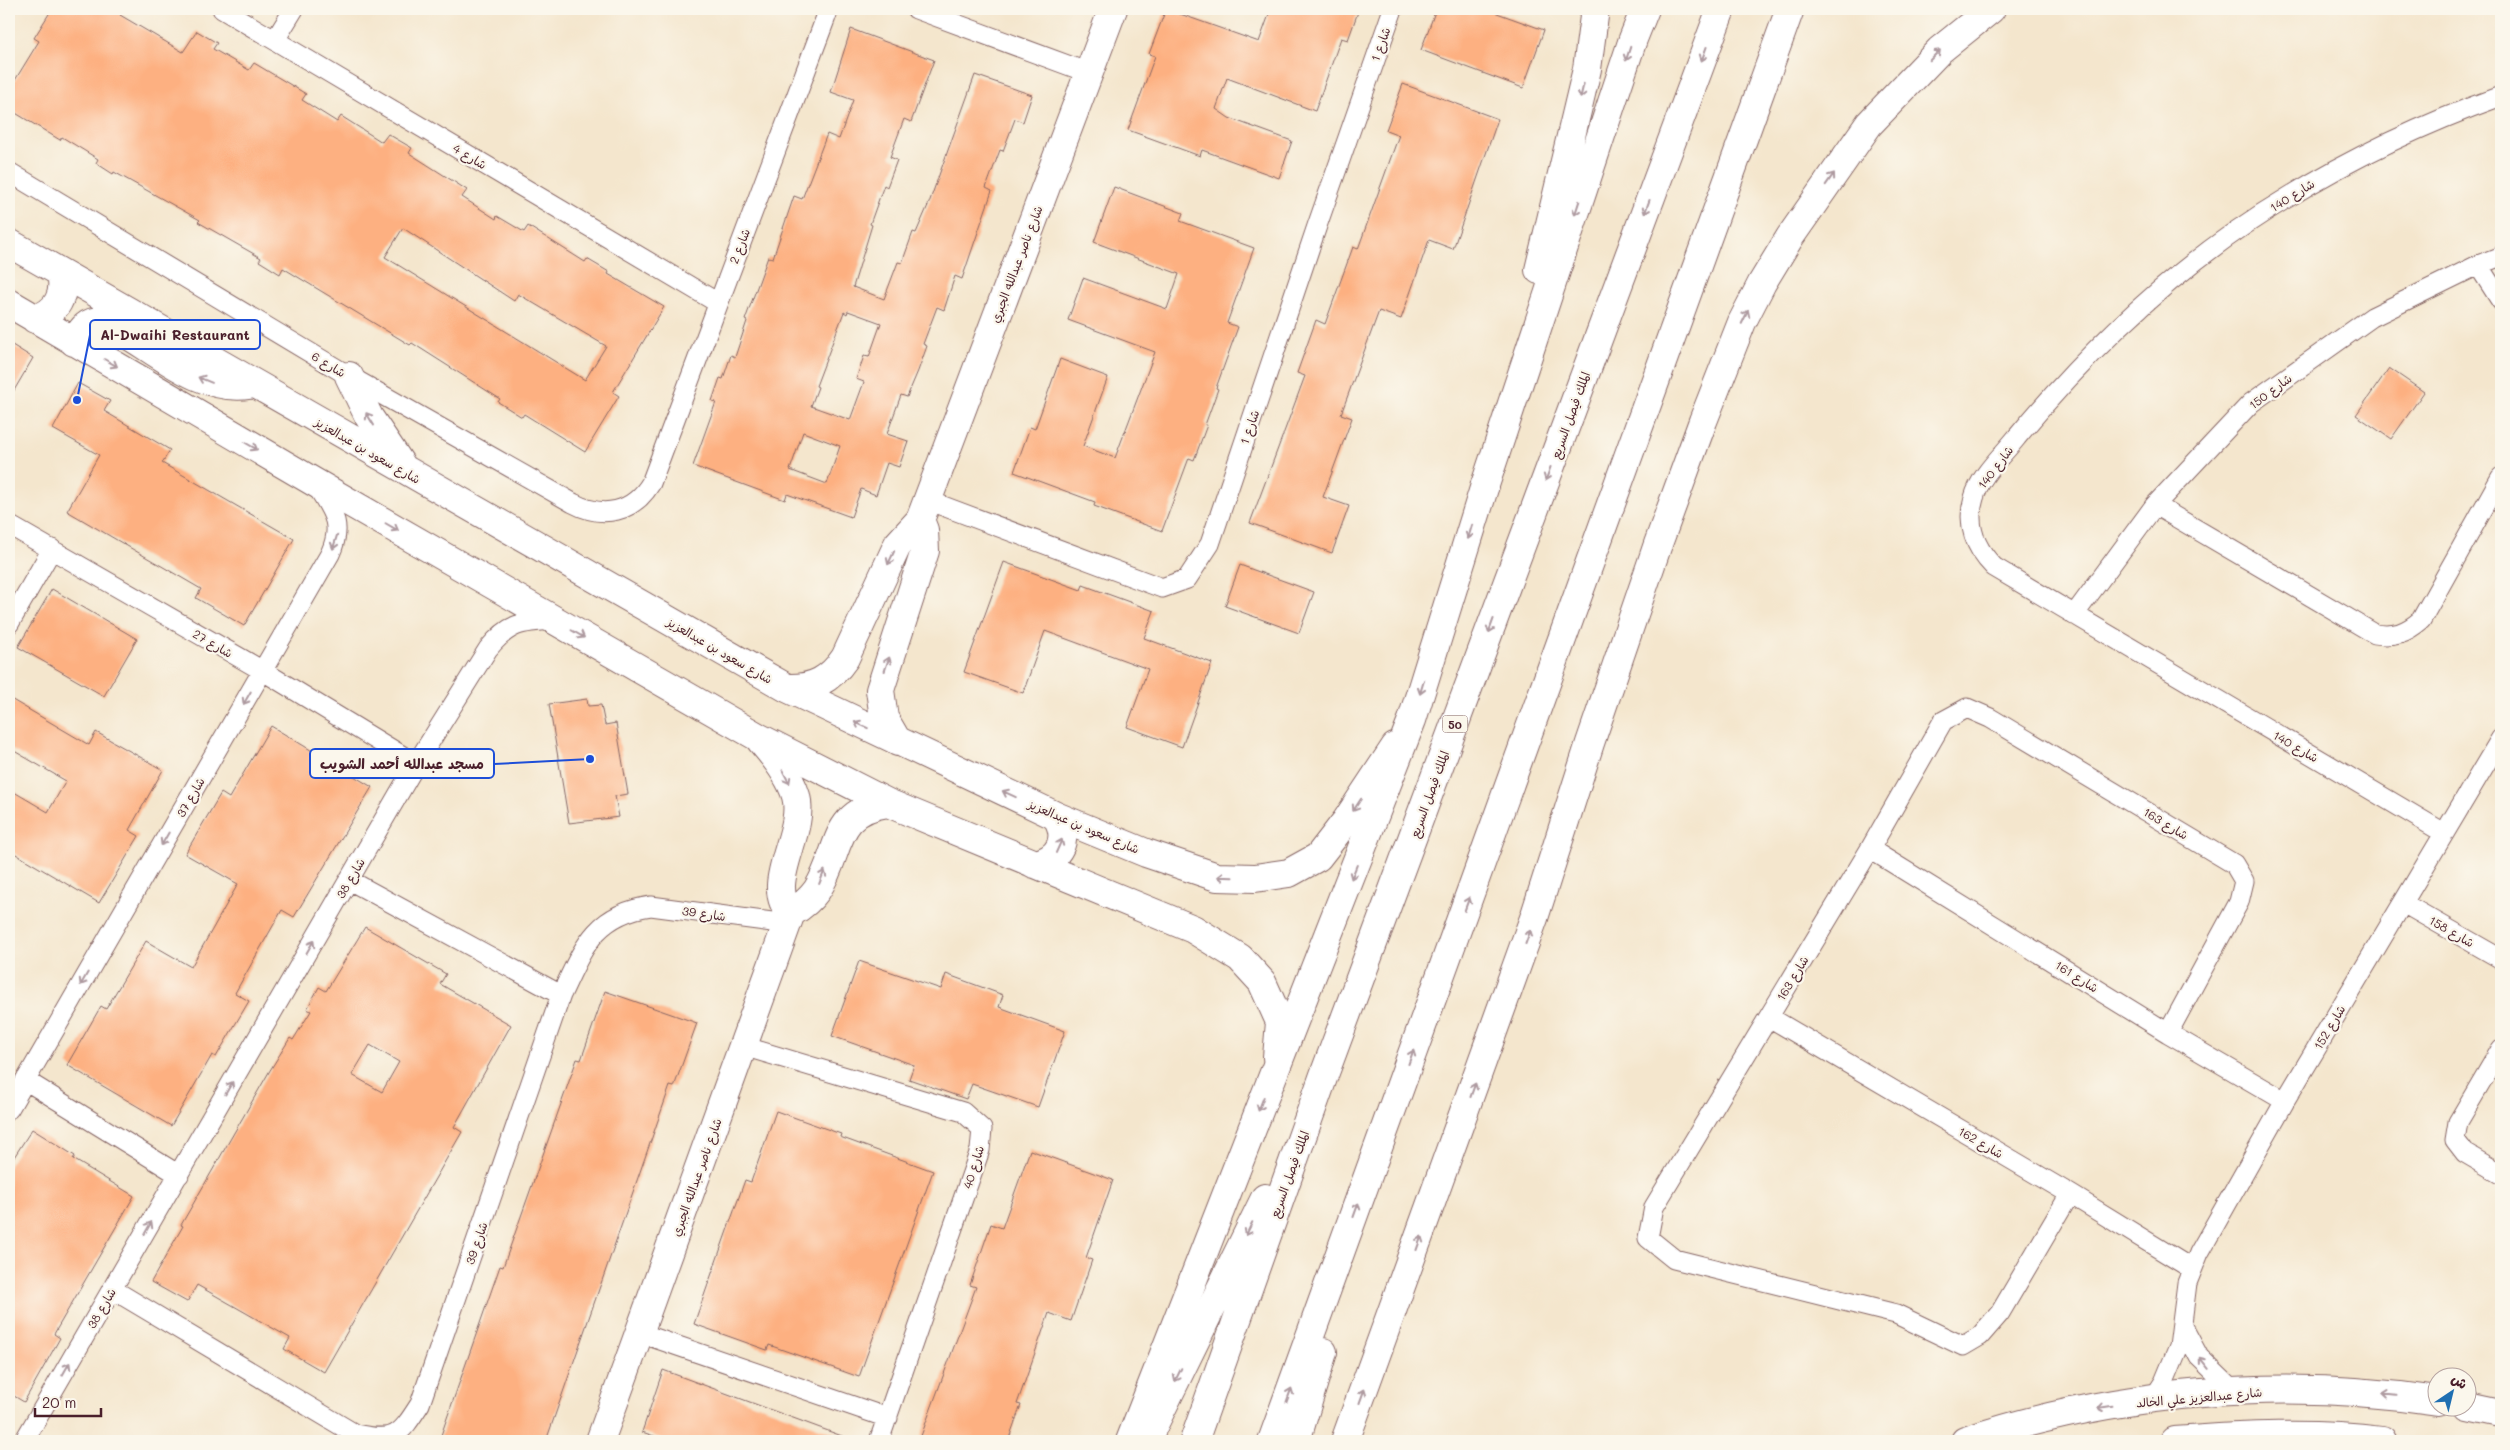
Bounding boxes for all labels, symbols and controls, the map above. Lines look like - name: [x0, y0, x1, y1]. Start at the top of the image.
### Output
- street label: شارع 1: [1366, 25, 1395, 64]
- one-way arrow: [1623, 46, 1632, 62]
- one-way arrow: [1699, 46, 1708, 62]
- one-way arrow: [1929, 49, 1941, 62]
- one-way arrow: [1577, 83, 1586, 99]
- street label: شارع 4: [449, 140, 490, 174]
- one-way arrow: [1825, 172, 1835, 186]
- street label: شارع 140: [2267, 175, 2318, 217]
- one-way arrow: [1642, 199, 1652, 214]
- one-way arrow: [1571, 200, 1581, 216]
- street label: شارع ناصر عبدالله الجبري: [986, 203, 1048, 326]
- street label: شارع 2: [725, 226, 755, 267]
- one-way arrow: [1741, 310, 1750, 325]
- callout: Al-Dwaihi Restaurant: [90, 320, 260, 349]
- text: Al-Dwaihi Restaurant: [100, 325, 250, 344]
- street label: شارع 6: [308, 348, 349, 382]
- one-way arrow: [104, 359, 118, 369]
- street label: الملك فيصل السريع: [1547, 369, 1595, 462]
- street label: شارع 150: [2245, 370, 2296, 414]
- one-way arrow: [198, 375, 213, 384]
- street label: شارع 1: [1236, 408, 1264, 447]
- one-way arrow: [364, 412, 374, 426]
- street label: شارع سعود بن عبدالعزيز: [311, 413, 424, 488]
- one-way arrow: [244, 441, 258, 451]
- street label: شارع 140: [1974, 442, 2018, 493]
- one-way arrow: [1543, 466, 1552, 481]
- one-way arrow: [384, 523, 399, 532]
- one-way arrow: [1465, 523, 1475, 539]
- one-way arrow: [330, 533, 339, 549]
- one-way arrow: [886, 550, 895, 565]
- street label: شارع سعود بن عبدالعزيز: [663, 613, 776, 688]
- one-way arrow: [1486, 618, 1495, 633]
- street label: شارع 27: [189, 625, 236, 662]
- one-way arrow: [571, 630, 585, 640]
- one-way arrow: [883, 657, 892, 672]
- one-way arrow: [1417, 679, 1427, 695]
- one-way arrow: [242, 691, 252, 706]
- road number: 50: [1442, 716, 1468, 732]
- one-way arrow: [854, 720, 869, 729]
- street label: شارع 140: [2270, 727, 2321, 767]
- street label: الملك فيصل السريع: [1406, 748, 1454, 841]
- callout: مسجد عبدالله أحمد الشويب: [310, 749, 494, 778]
- text: مسجد عبدالله أحمد الشويب: [320, 754, 484, 773]
- one-way arrow: [782, 769, 792, 784]
- street label: شارع 37: [172, 774, 210, 821]
- one-way arrow: [1001, 788, 1016, 798]
- street label: شارع سعود بن عبدالعزيز: [1024, 795, 1142, 858]
- one-way arrow: [1352, 798, 1362, 812]
- street label: شارع 163: [2140, 803, 2191, 844]
- one-way arrow: [160, 831, 170, 845]
- one-way arrow: [1055, 839, 1065, 854]
- street label: شارع 38: [332, 855, 370, 902]
- one-way arrow: [1349, 864, 1358, 879]
- one-way arrow: [818, 870, 828, 885]
- one-way arrow: [1217, 873, 1233, 882]
- one-way arrow: [1463, 897, 1472, 912]
- street label: شارع 39: [681, 902, 727, 926]
- street label: شارع 158: [2426, 912, 2477, 952]
- one-way arrow: [1524, 930, 1533, 945]
- one-way arrow: [306, 940, 316, 954]
- street label: شارع 163: [1772, 953, 1813, 1004]
- street label: شارع 161: [2051, 957, 2102, 997]
- one-way arrow: [78, 972, 88, 986]
- street label: شارع 152: [2310, 1002, 2350, 1053]
- one-way arrow: [1407, 1050, 1416, 1065]
- one-way arrow: [225, 1081, 235, 1095]
- one-way arrow: [1469, 1083, 1478, 1098]
- one-way arrow: [1256, 1096, 1265, 1111]
- street label: شارع ناصر عبدالله الجبري: [667, 1116, 727, 1239]
- street label: شارع 162: [1955, 1123, 2006, 1163]
- street label: الملك فيصل السريع: [1266, 1128, 1314, 1221]
- street label: شارع 40: [959, 1143, 989, 1191]
- one-way arrow: [1352, 1203, 1361, 1218]
- street label: شارع 39: [461, 1220, 493, 1267]
- one-way arrow: [1244, 1221, 1254, 1236]
- one-way arrow: [143, 1222, 153, 1236]
- one-way arrow: [1415, 1236, 1424, 1251]
- street label: شارع 38: [83, 1285, 121, 1332]
- one-way arrow: [2198, 1356, 2209, 1369]
- one-way arrow: [62, 1362, 72, 1376]
- one-way arrow: [1173, 1367, 1182, 1382]
- north arrow: [2428, 1368, 2478, 1418]
- text: ش: [2448, 1369, 2472, 1393]
- street label: شارع عبدالعزيز علي الخالد: [2135, 1384, 2263, 1414]
- scale bar: [35, 1385, 101, 1417]
- one-way arrow: [1285, 1388, 1294, 1404]
- one-way arrow: [1358, 1388, 1367, 1404]
- one-way arrow: [2381, 1390, 2397, 1400]
- text: 20 m: [42, 1392, 76, 1412]
- one-way arrow: [2098, 1402, 2114, 1412]

